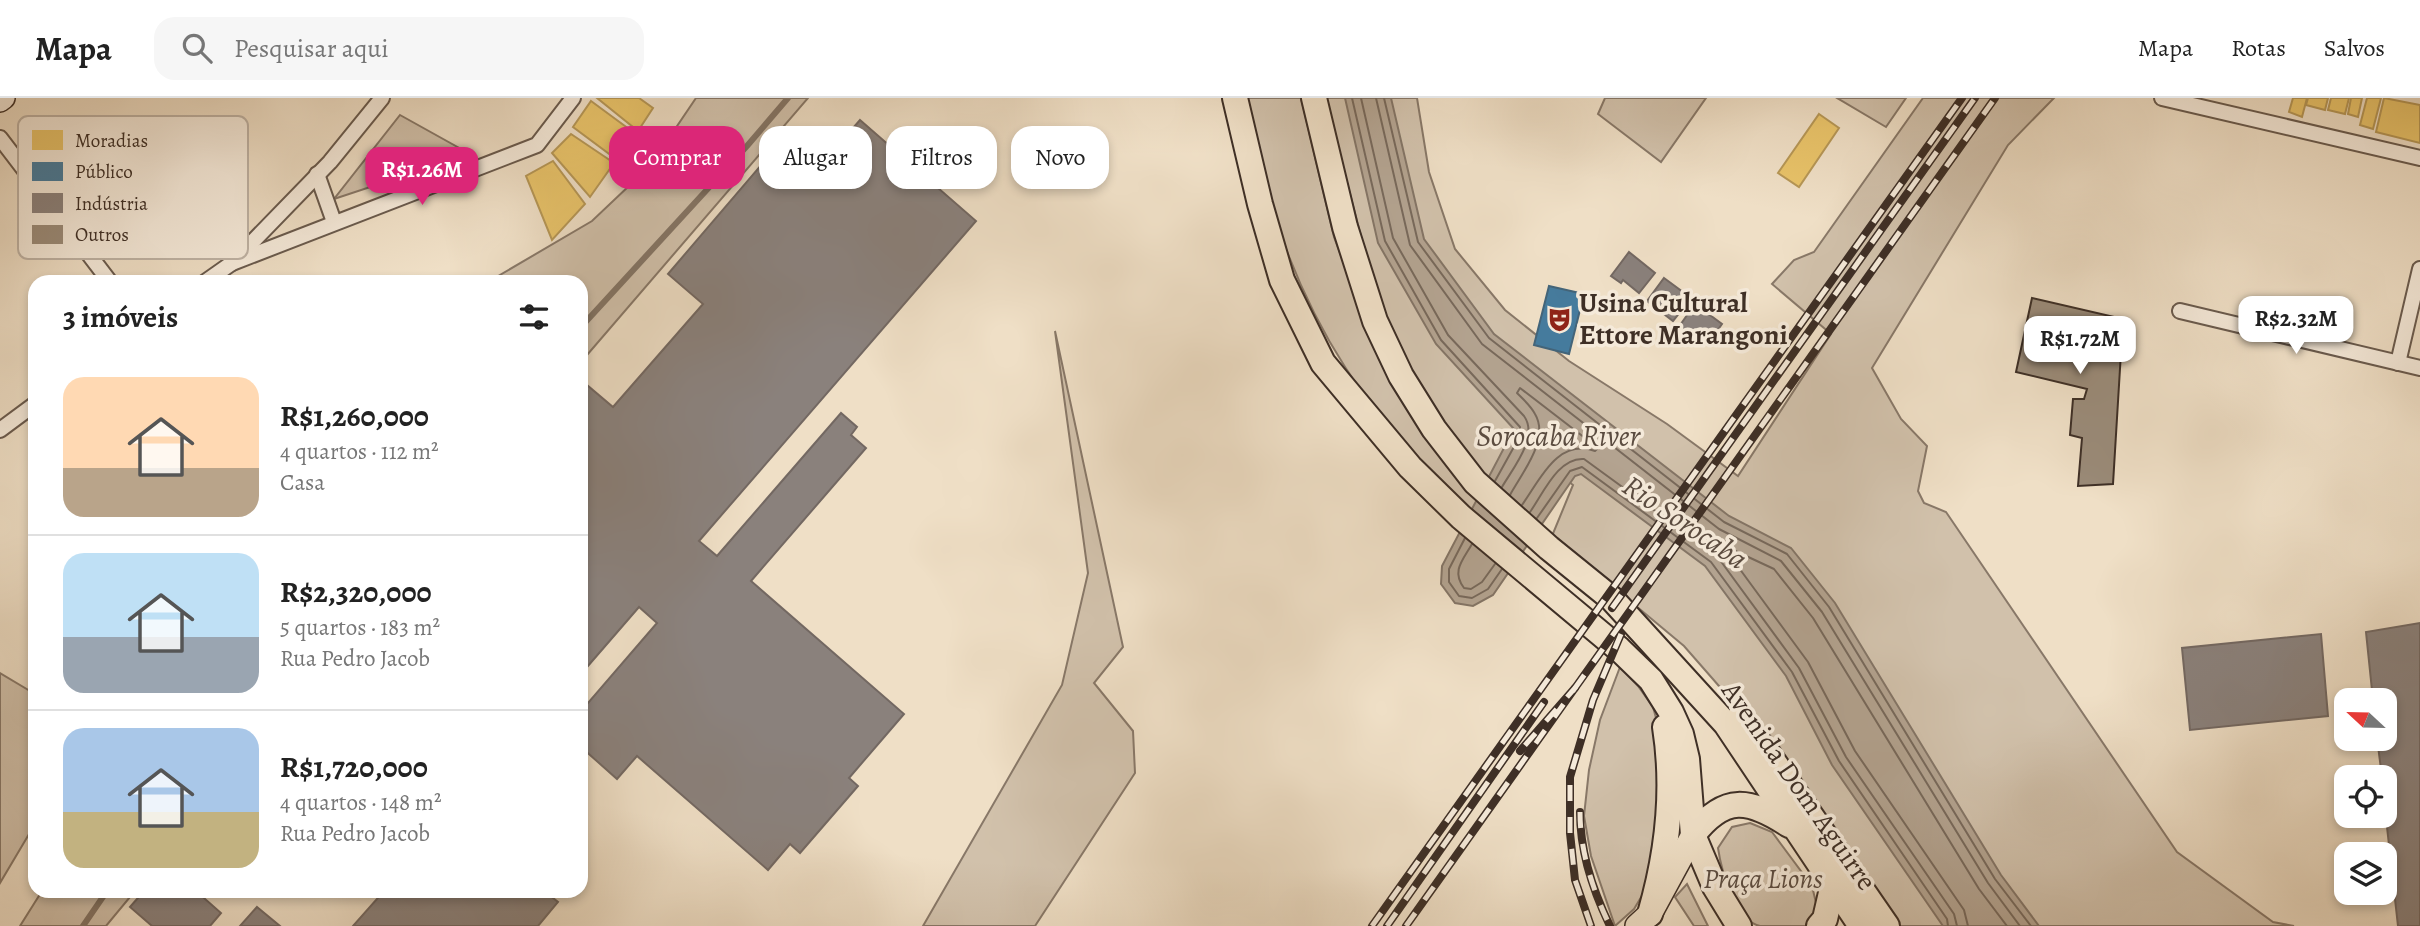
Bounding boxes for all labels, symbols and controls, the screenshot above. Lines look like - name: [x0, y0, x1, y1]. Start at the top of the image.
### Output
- search box: [154, 17, 644, 80]
- text: Mapa: [35, 26, 112, 71]
- icon: search: [178, 29, 216, 67]
- text: Pesquisar aqui: [234, 31, 389, 66]
- text: Mapa: [2138, 32, 2193, 64]
- text: Rotas: [2231, 32, 2286, 64]
- text: Salvos: [2324, 32, 2385, 64]
- legend: [18, 116, 248, 259]
- chip: Comprar: [609, 126, 745, 189]
- chip: Alugar: [759, 126, 872, 189]
- chip: Filtros: [886, 126, 997, 189]
- chip: Novo: [1011, 126, 1109, 189]
- text: Moradias: [75, 128, 148, 154]
- pin: R$1.26M: [357, 148, 487, 207]
- text: R$1.26M: [381, 154, 463, 185]
- text: Público: [75, 159, 133, 185]
- text: Indústria: [75, 191, 148, 217]
- text: Outros: [75, 222, 129, 248]
- place label: Usina Cultural Ettore Marangoni: [1579, 284, 1788, 354]
- pin: R$2.32M: [2231, 296, 2361, 356]
- text: 3 imóveis: [63, 297, 178, 337]
- icon: filters: [515, 298, 553, 336]
- text: R$2.32M: [2254, 303, 2338, 334]
- theatre icon: Usina Cultural Ettore Marangoni: [1545, 305, 1573, 333]
- pin: R$1.72M: [2015, 316, 2145, 376]
- text: R$1.72M: [2040, 323, 2120, 354]
- text: R$1,260,000: [280, 396, 429, 436]
- icon: home: [119, 405, 203, 489]
- water label: Sorocaba River: [1476, 416, 1641, 456]
- text: 4 quartos · 112 m²: [280, 436, 439, 467]
- water label: Rio Sorocaba: [1615, 466, 1755, 579]
- text: Casa: [280, 467, 325, 498]
- text: R$2,320,000: [280, 572, 432, 612]
- icon: home: [119, 581, 203, 665]
- text: 5 quartos · 183 m²: [280, 612, 440, 643]
- text: Rua Pedro Jacob: [280, 643, 430, 674]
- street label: Avenida Dom Aguirre: [1712, 673, 1885, 898]
- north arrow: [2334, 688, 2398, 751]
- map controls: [2334, 688, 2397, 905]
- text: R$1,720,000: [280, 747, 428, 787]
- icon: home: [119, 756, 203, 840]
- button: locate: [2334, 765, 2397, 828]
- text: 4 quartos · 148 m²: [280, 787, 441, 818]
- text: Rua Pedro Jacob: [280, 818, 430, 849]
- button: layers: [2334, 842, 2397, 905]
- park label: Praça Lions: [1703, 860, 1823, 898]

